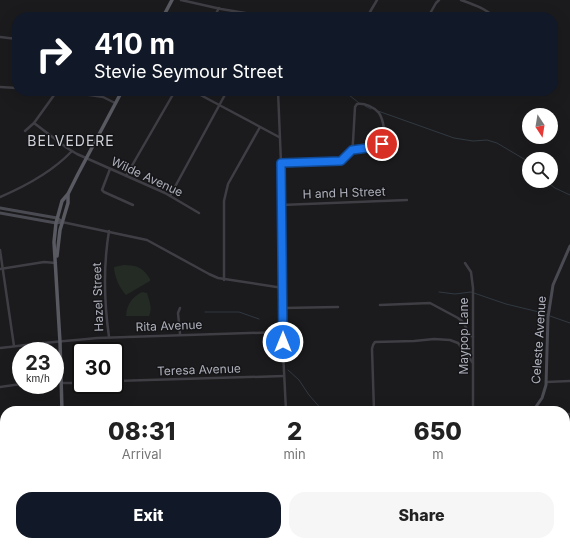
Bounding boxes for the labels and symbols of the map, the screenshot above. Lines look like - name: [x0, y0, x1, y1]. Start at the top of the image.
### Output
- north arrow: [522, 108, 558, 144]
- pin: [365, 127, 399, 161]
- district label: BELVEDERE: [27, 132, 115, 149]
- street label: Wilde Avenue: [109, 153, 186, 200]
- street label: H and H Street: [302, 184, 386, 201]
- street label: Hazel Street: [89, 262, 106, 332]
- street label: Celeste Avenue: [528, 295, 549, 385]
- street label: Maypop Lane: [456, 297, 471, 375]
- street label: Rita Avenue: [135, 317, 203, 334]
- position arrow: [262, 321, 304, 363]
- speed limit sign: 30: [72, 342, 124, 394]
- street label: Teresa Avenue: [157, 361, 241, 378]

